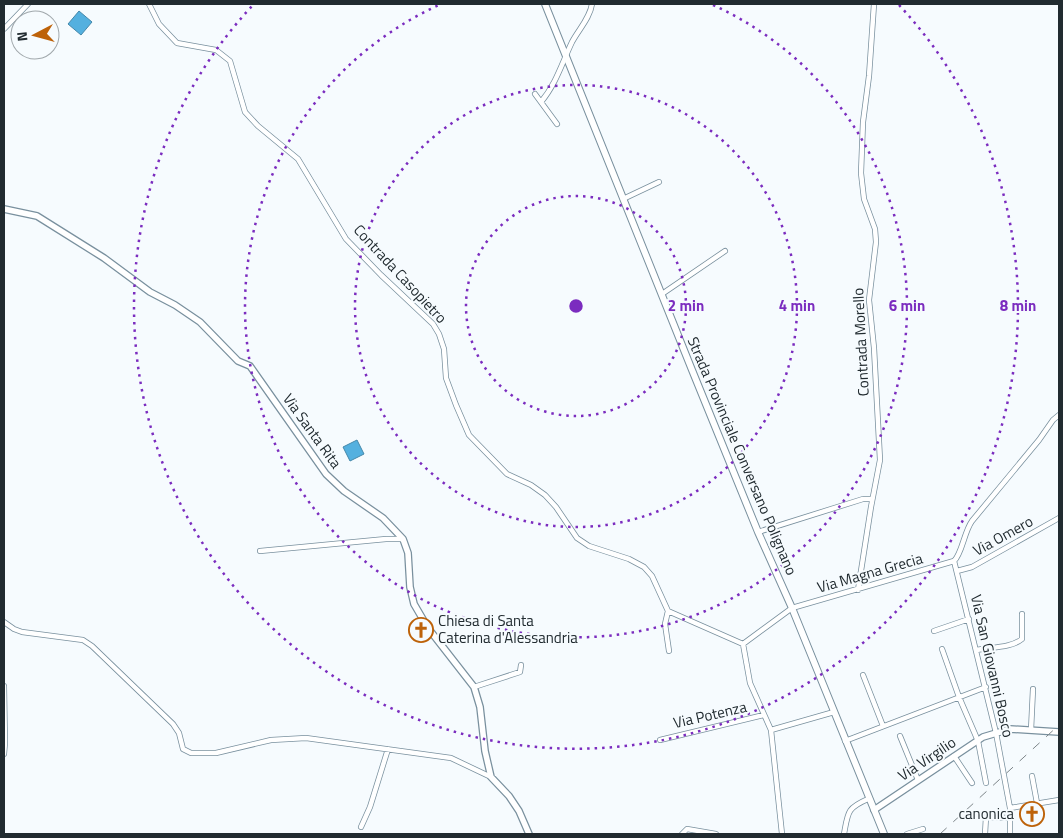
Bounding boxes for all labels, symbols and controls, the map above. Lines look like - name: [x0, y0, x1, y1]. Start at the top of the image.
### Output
- north arrow: [10, 10, 60, 60]
- text: N: [11, 30, 33, 42]
- street label: Contrada Casopietro: [348, 219, 453, 328]
- street label: Contrada Morello: [846, 287, 875, 397]
- text: 2 min: [668, 294, 704, 317]
- text: 4 min: [779, 294, 815, 317]
- text: 6 min: [889, 294, 925, 317]
- text: 8 min: [1000, 294, 1036, 317]
- centre of rings: [567, 297, 585, 315]
- street label: Strada Provinciale Conversano Polignano: [682, 333, 803, 579]
- street label: Via Santa Rita: [277, 388, 348, 473]
- street label: Via Omero: [968, 510, 1037, 562]
- street label: Via Magna Grecia: [814, 546, 926, 599]
- street label: Via San Giovanni Bosco: [965, 592, 1020, 740]
- place label: Chiesa di Santa Caterina d'Alessandria: [438, 609, 578, 649]
- church icon: Chiesa di Santa Caterina d'Alessandria: [408, 617, 434, 643]
- street label: Via Potenza: [671, 695, 749, 734]
- street label: Via Virgilio: [893, 731, 960, 786]
- church icon: canonica: [1019, 801, 1045, 827]
- place label: canonica: [959, 802, 1014, 825]

